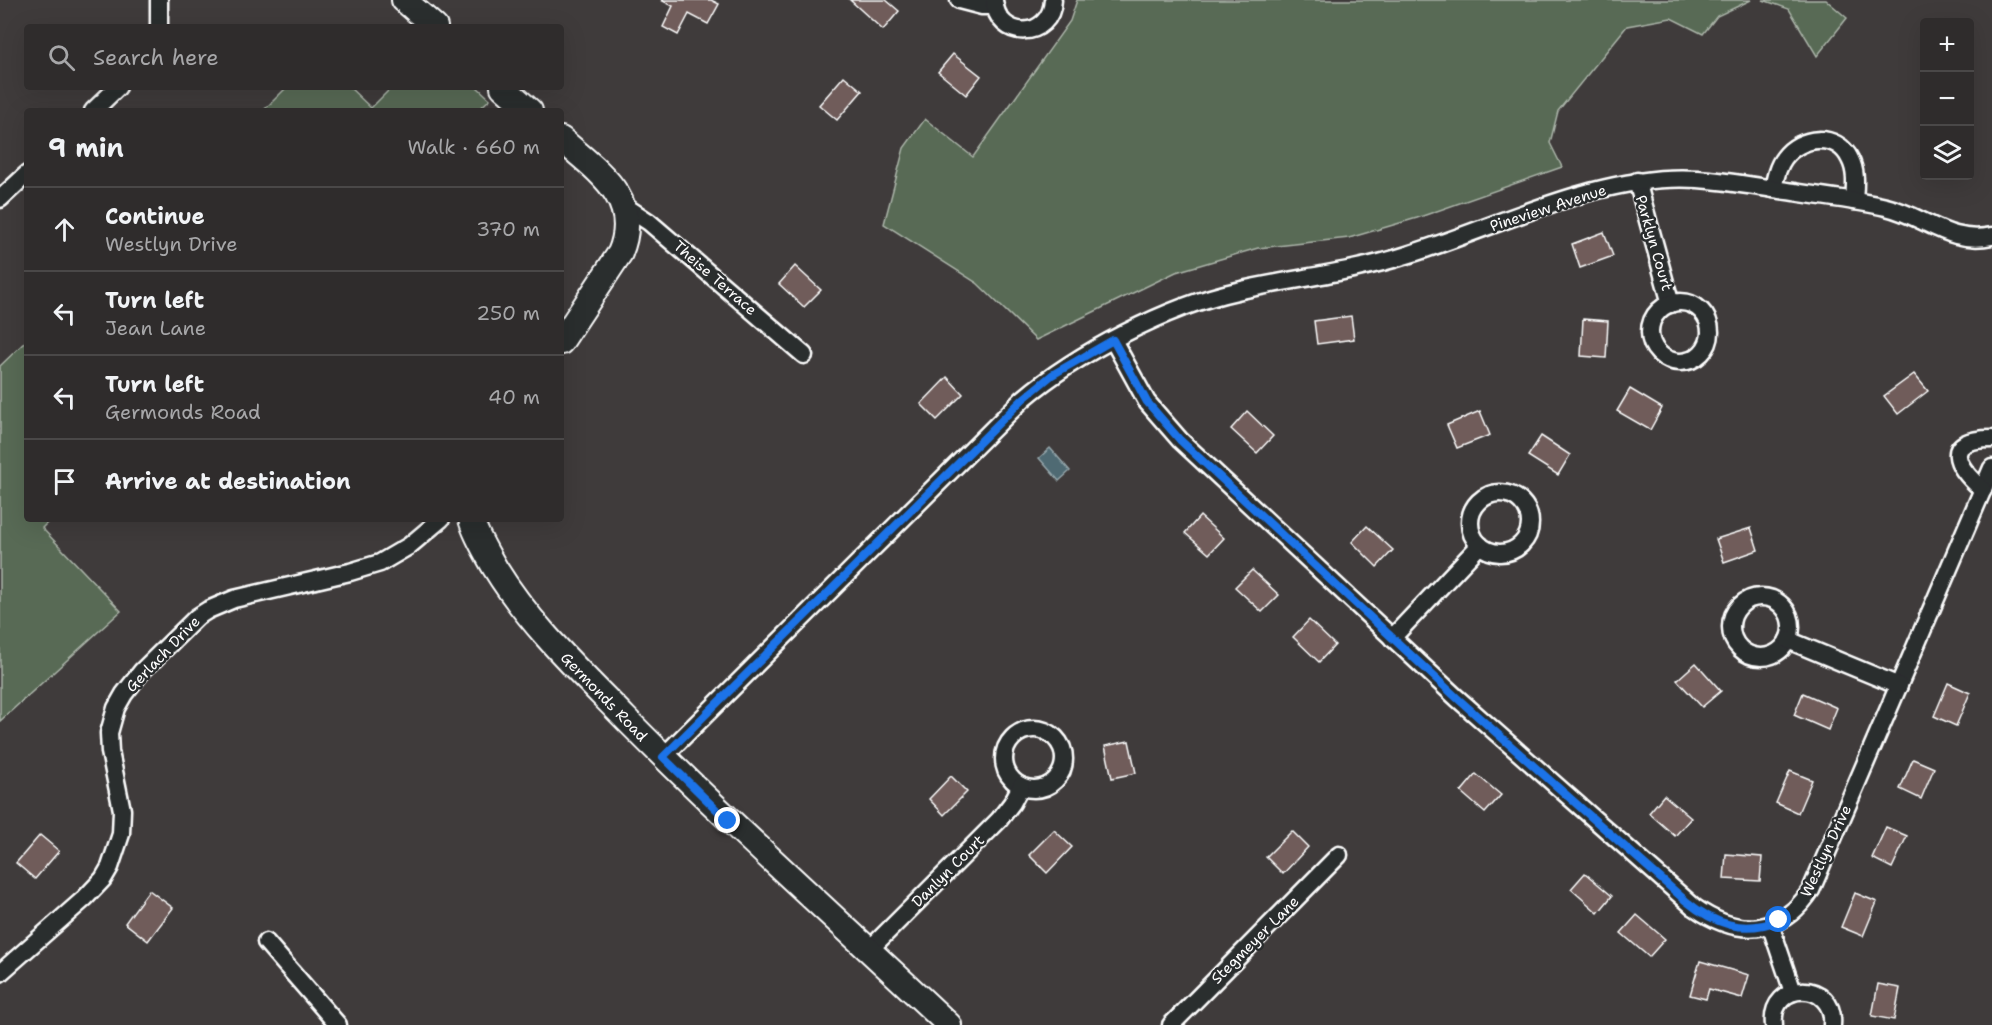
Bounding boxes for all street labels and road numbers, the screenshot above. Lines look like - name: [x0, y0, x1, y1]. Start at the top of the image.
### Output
- street label: Pineview Avenue: [1487, 180, 1609, 236]
- street label: Parklyn Court: [1631, 193, 1677, 293]
- street label: Theise Terrace: [669, 236, 761, 320]
- street label: Gerlach Drive: [122, 612, 204, 696]
- street label: Germonds Road: [556, 648, 652, 746]
- street label: Westlyn Drive: [1796, 802, 1856, 900]
- street label: Danlyn Court: [907, 830, 989, 912]
- street label: Stegmeyer Lane: [1207, 892, 1303, 988]

